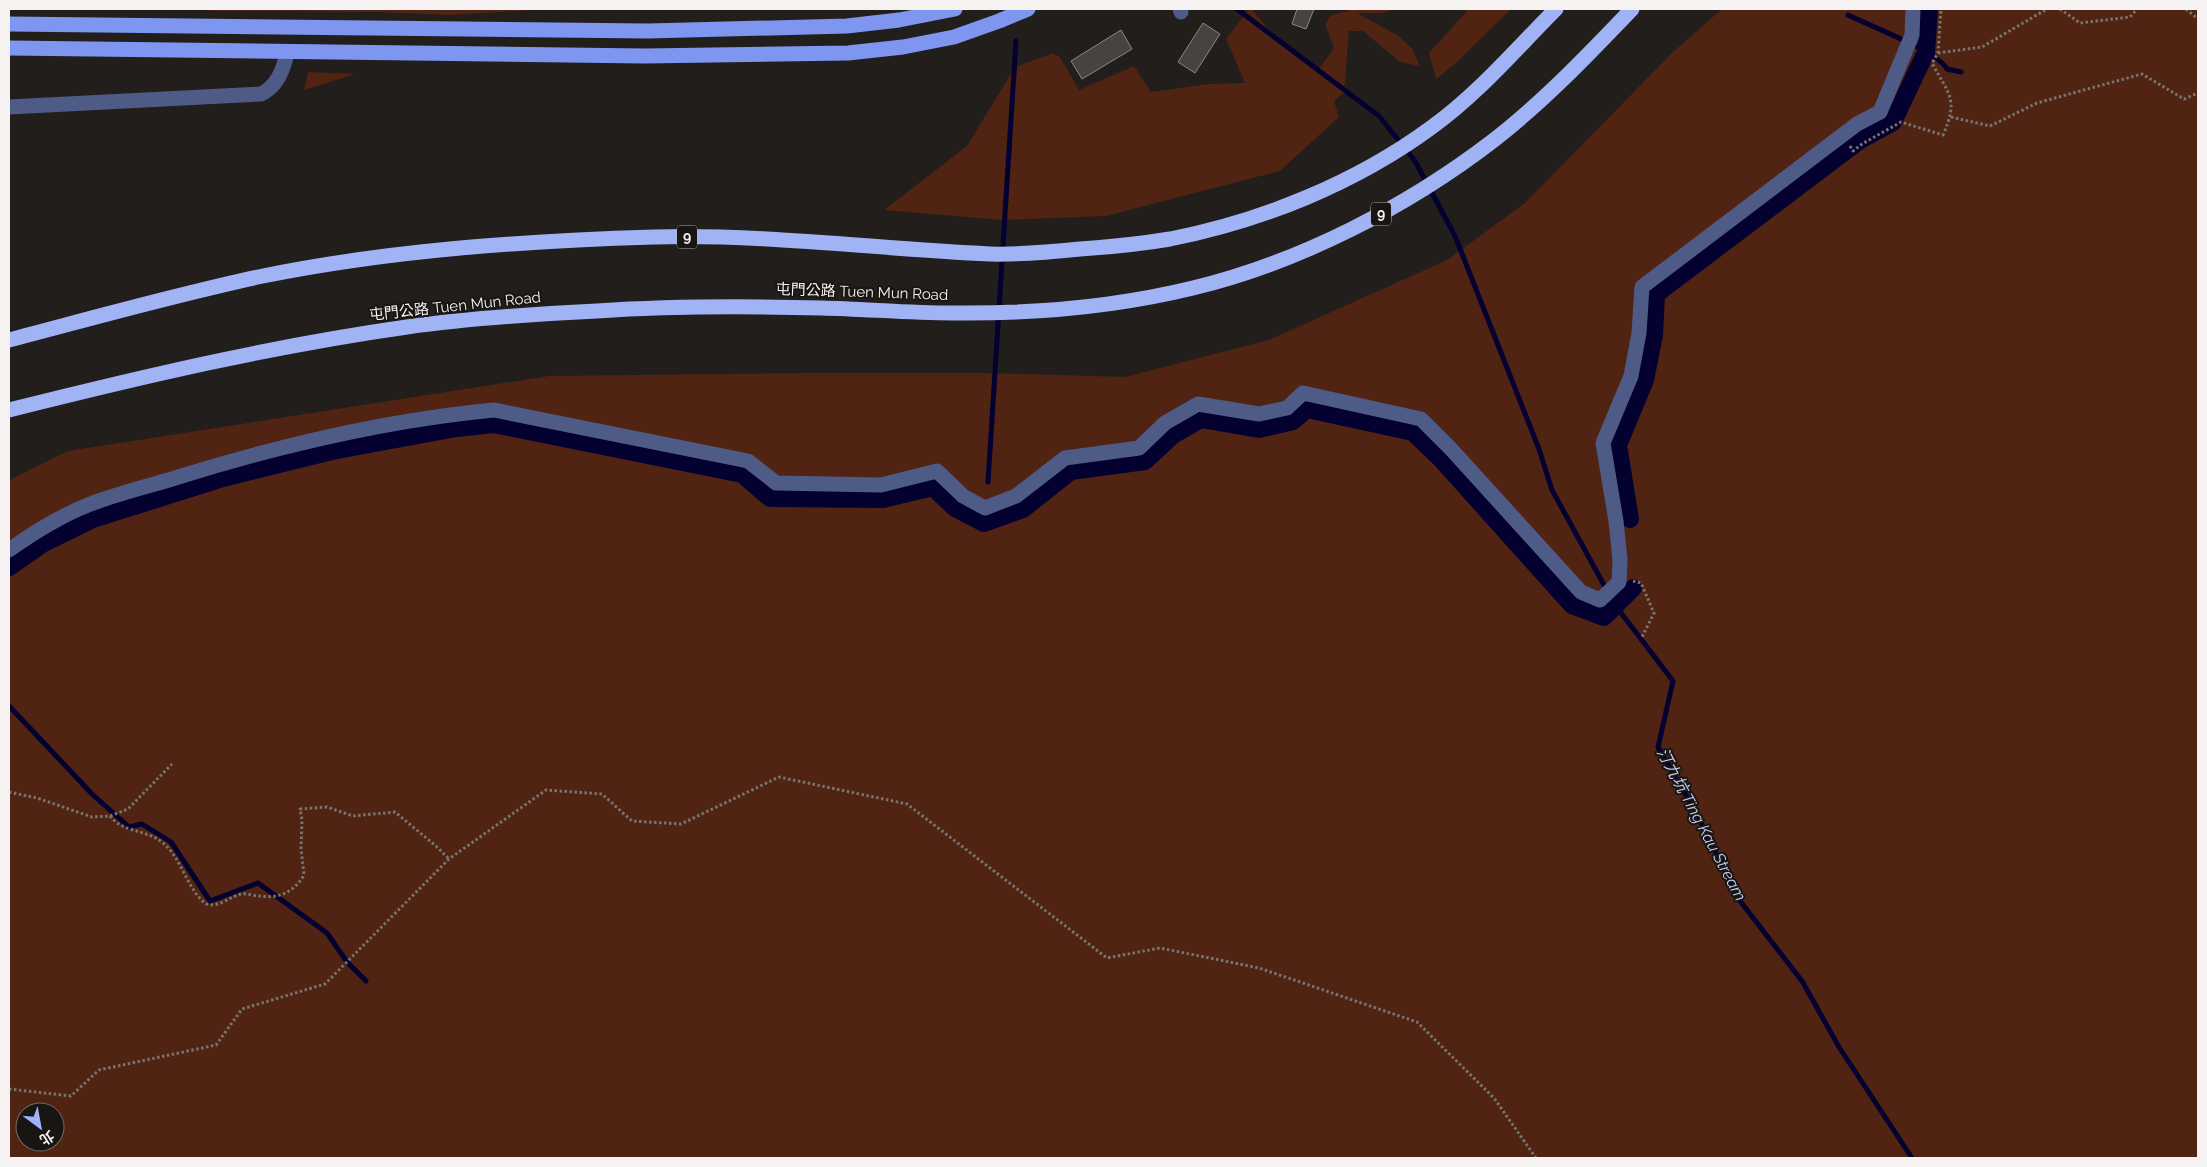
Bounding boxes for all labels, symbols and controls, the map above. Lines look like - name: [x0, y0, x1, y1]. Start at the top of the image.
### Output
- road number: 9: [1371, 202, 1391, 225]
- road number: 9: [677, 226, 697, 248]
- street label: 屯門公路 Tuen Mun Road: [775, 280, 949, 304]
- street label: 屯門公路 Tuen Mun Road: [368, 288, 542, 324]
- water label: 汀九坑 Ting Kau Stream: [1653, 744, 1750, 904]
- north arrow: [15, 1102, 65, 1152]
- text: 北: [37, 1128, 57, 1149]

